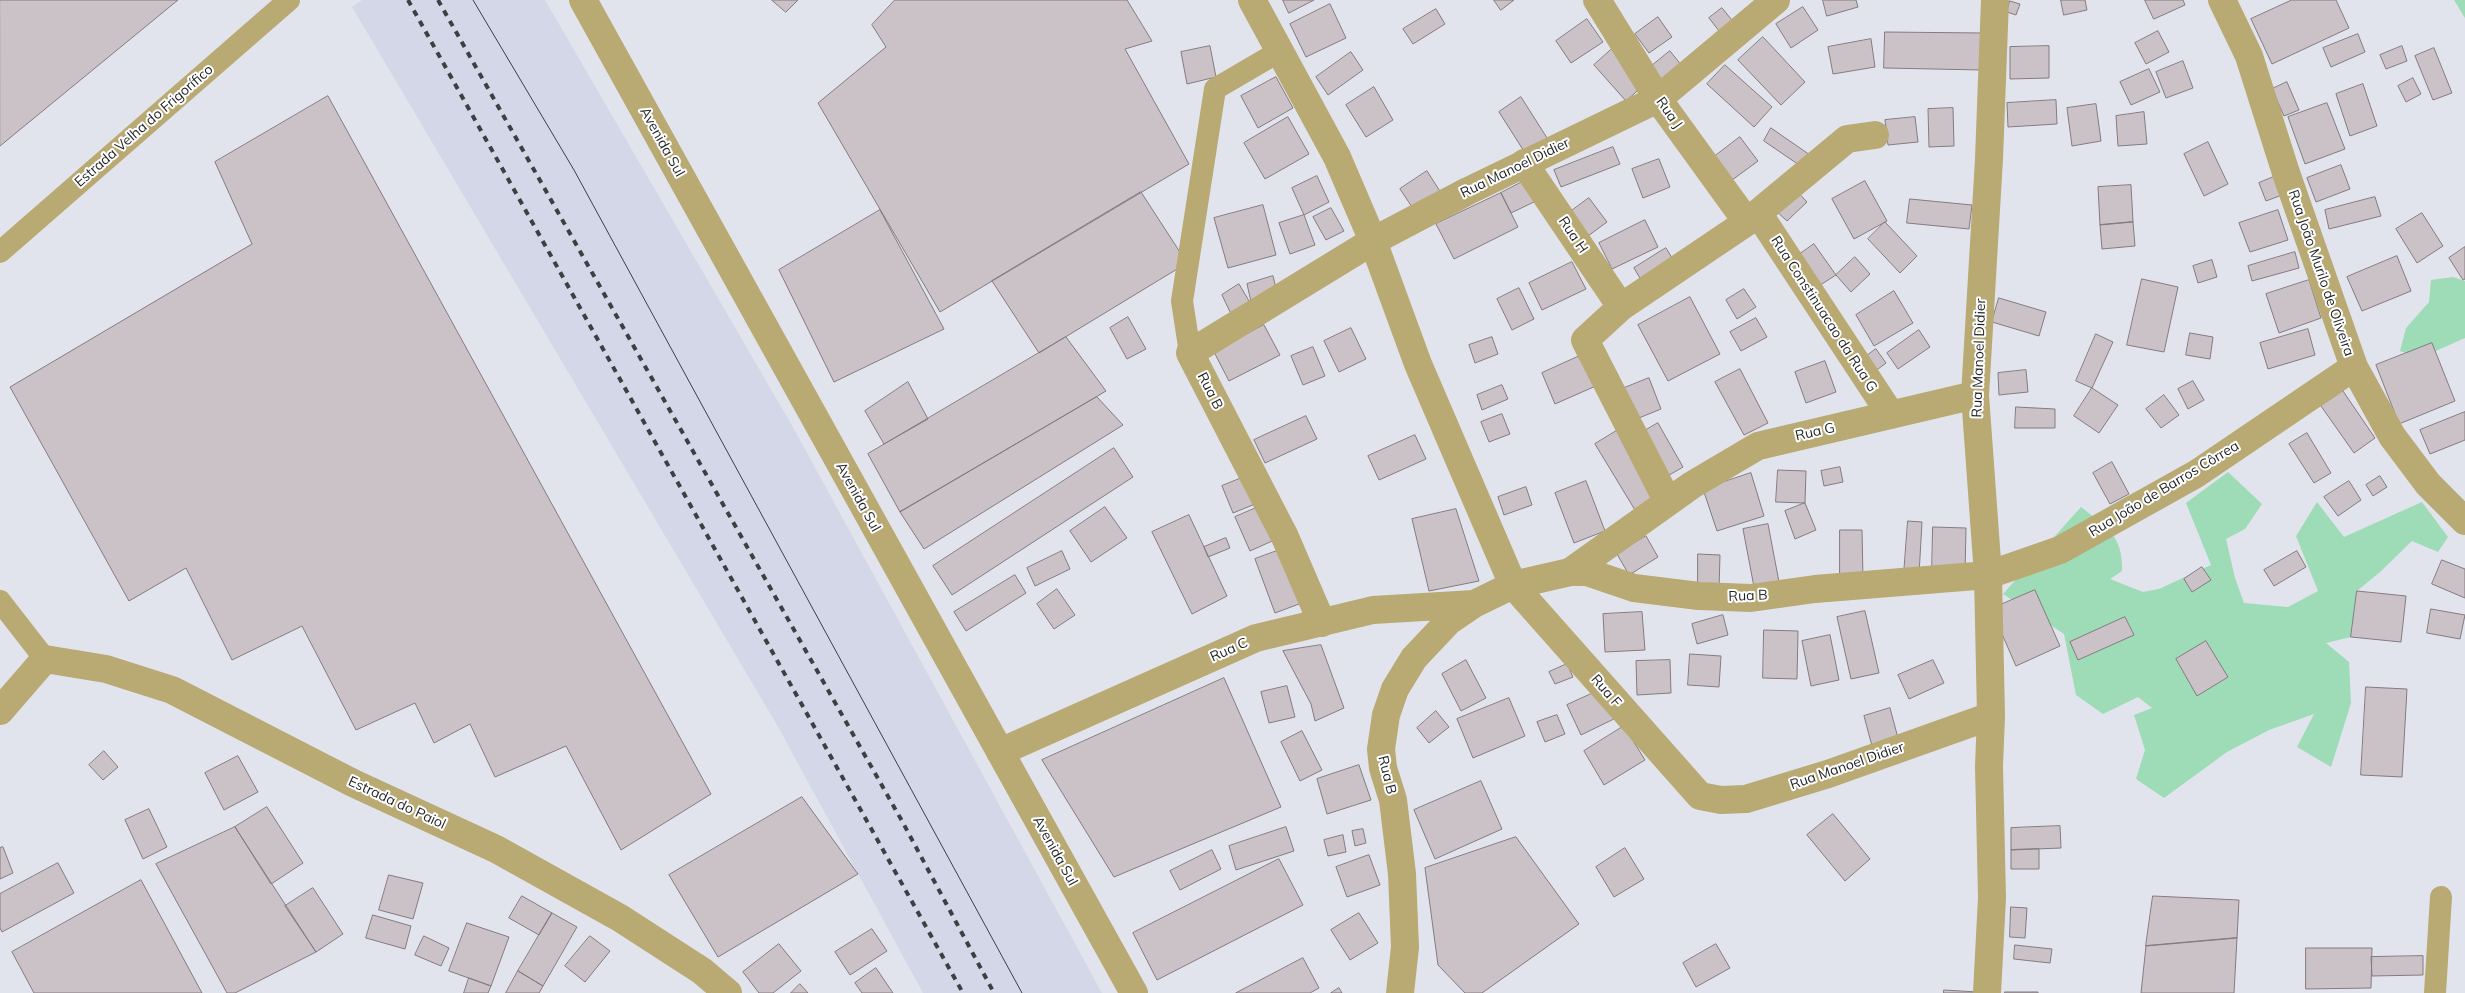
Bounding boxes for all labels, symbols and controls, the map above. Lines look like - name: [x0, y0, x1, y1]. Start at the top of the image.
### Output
- street label: Estrada Velha do Frigorífico: [71, 61, 217, 191]
- street label: Rua J: [1652, 94, 1686, 132]
- street label: Avenida Sul: [636, 104, 688, 180]
- street label: Rua Manoel Didier: [1458, 134, 1572, 202]
- street label: Rua João Murilo de Oliveira: [2285, 188, 2357, 358]
- street label: Rua H: [1555, 213, 1591, 257]
- street label: Rua Constinuacao da Rua G: [1767, 233, 1881, 395]
- street label: Rua Manoel Didier: [1969, 298, 1989, 418]
- street label: Rua B: [1194, 370, 1226, 412]
- street label: Rua G: [1794, 419, 1836, 445]
- street label: Rua João de Barros Côrrea: [2086, 438, 2242, 540]
- street label: Avenida Sul: [832, 459, 884, 535]
- street label: Rua B: [1728, 587, 1768, 605]
- street label: Rua C: [1208, 634, 1250, 666]
- street label: Rua F: [1587, 671, 1625, 711]
- street label: Rua Manoel Didier: [1788, 739, 1906, 793]
- street label: Rua B: [1374, 754, 1400, 796]
- street label: Estrada do Paiol: [346, 773, 448, 833]
- street label: Avenida Sul: [1029, 813, 1081, 889]

